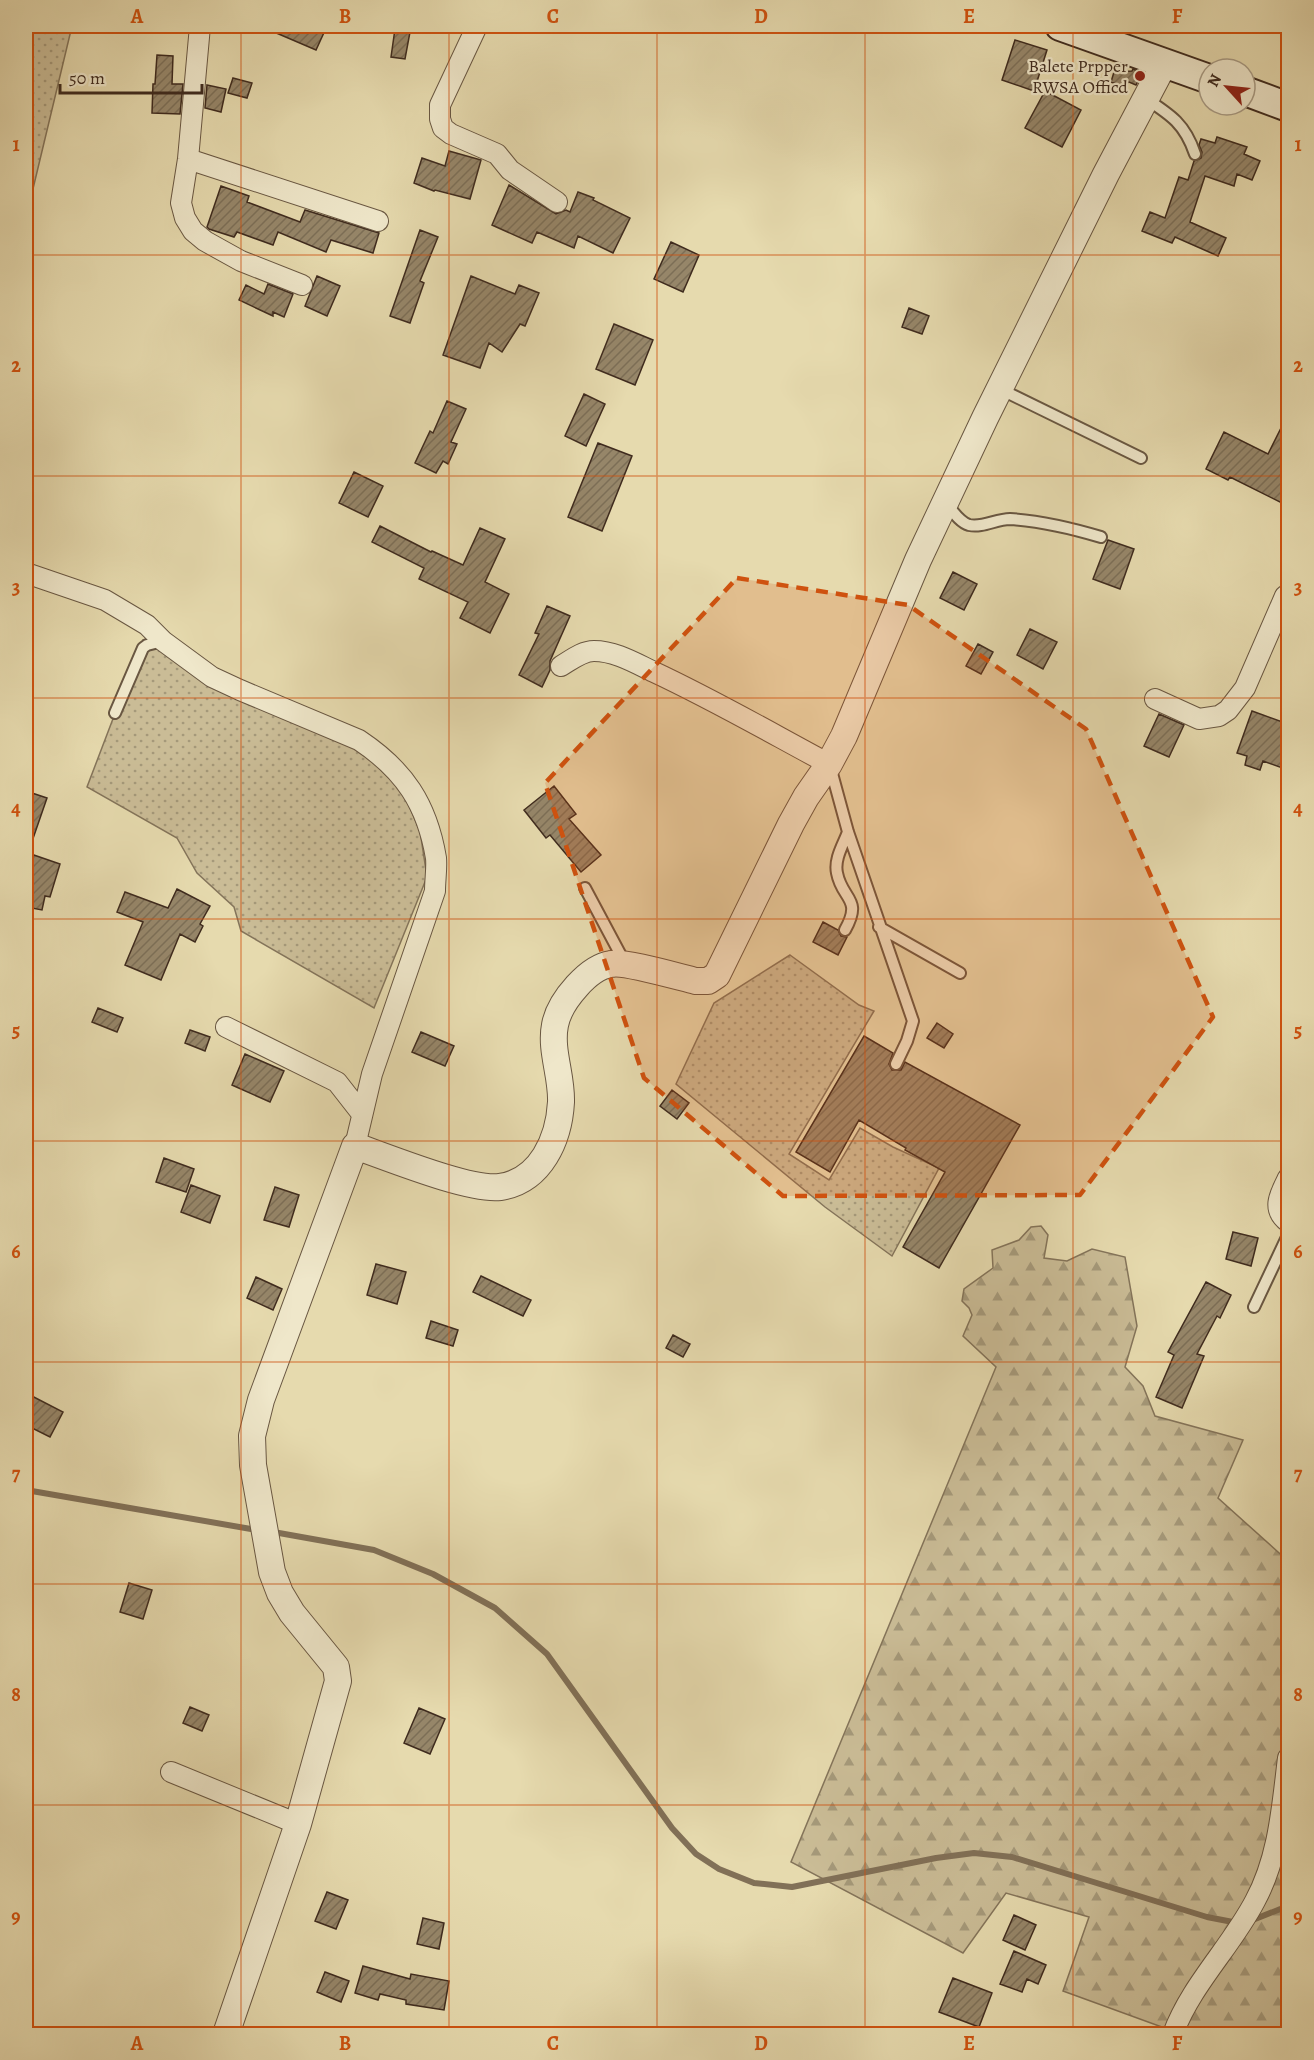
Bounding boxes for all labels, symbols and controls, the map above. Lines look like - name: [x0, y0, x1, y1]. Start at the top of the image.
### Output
- text: A: [130, 3, 144, 30]
- text: B: [339, 3, 351, 30]
- text: C: [547, 3, 559, 30]
- text: D: [754, 3, 768, 30]
- text: E: [963, 3, 975, 30]
- text: F: [1172, 3, 1183, 30]
- place label: Balete Prpper RWSA Officd: [1028, 54, 1128, 99]
- scale bar: [60, 57, 202, 95]
- north arrow: [1197, 57, 1257, 117]
- text: 50 m: [69, 66, 105, 90]
- marker: Balete Prpper RWSA Officd: [1133, 69, 1147, 83]
- text: N: [1202, 70, 1227, 91]
- text: 1: [12, 131, 20, 158]
- text: 1: [1294, 131, 1302, 158]
- text: 2: [11, 352, 21, 379]
- text: 2: [1293, 352, 1303, 379]
- text: 3: [12, 574, 20, 601]
- text: 3: [1294, 574, 1302, 601]
- text: 4: [11, 795, 21, 822]
- text: 4: [1293, 795, 1303, 822]
- text: 5: [12, 1017, 20, 1044]
- text: 5: [1294, 1017, 1302, 1044]
- text: 6: [11, 1238, 21, 1265]
- text: 6: [1293, 1238, 1303, 1265]
- text: 7: [12, 1460, 21, 1487]
- text: 7: [1294, 1460, 1303, 1487]
- text: 8: [11, 1681, 21, 1708]
- text: 8: [1293, 1681, 1303, 1708]
- text: 9: [11, 1903, 21, 1930]
- text: 9: [1293, 1903, 1303, 1930]
- text: A: [130, 2030, 144, 2057]
- text: B: [339, 2030, 351, 2057]
- text: C: [547, 2030, 559, 2057]
- text: D: [754, 2030, 768, 2057]
- text: E: [963, 2030, 975, 2057]
- text: F: [1172, 2030, 1183, 2057]

